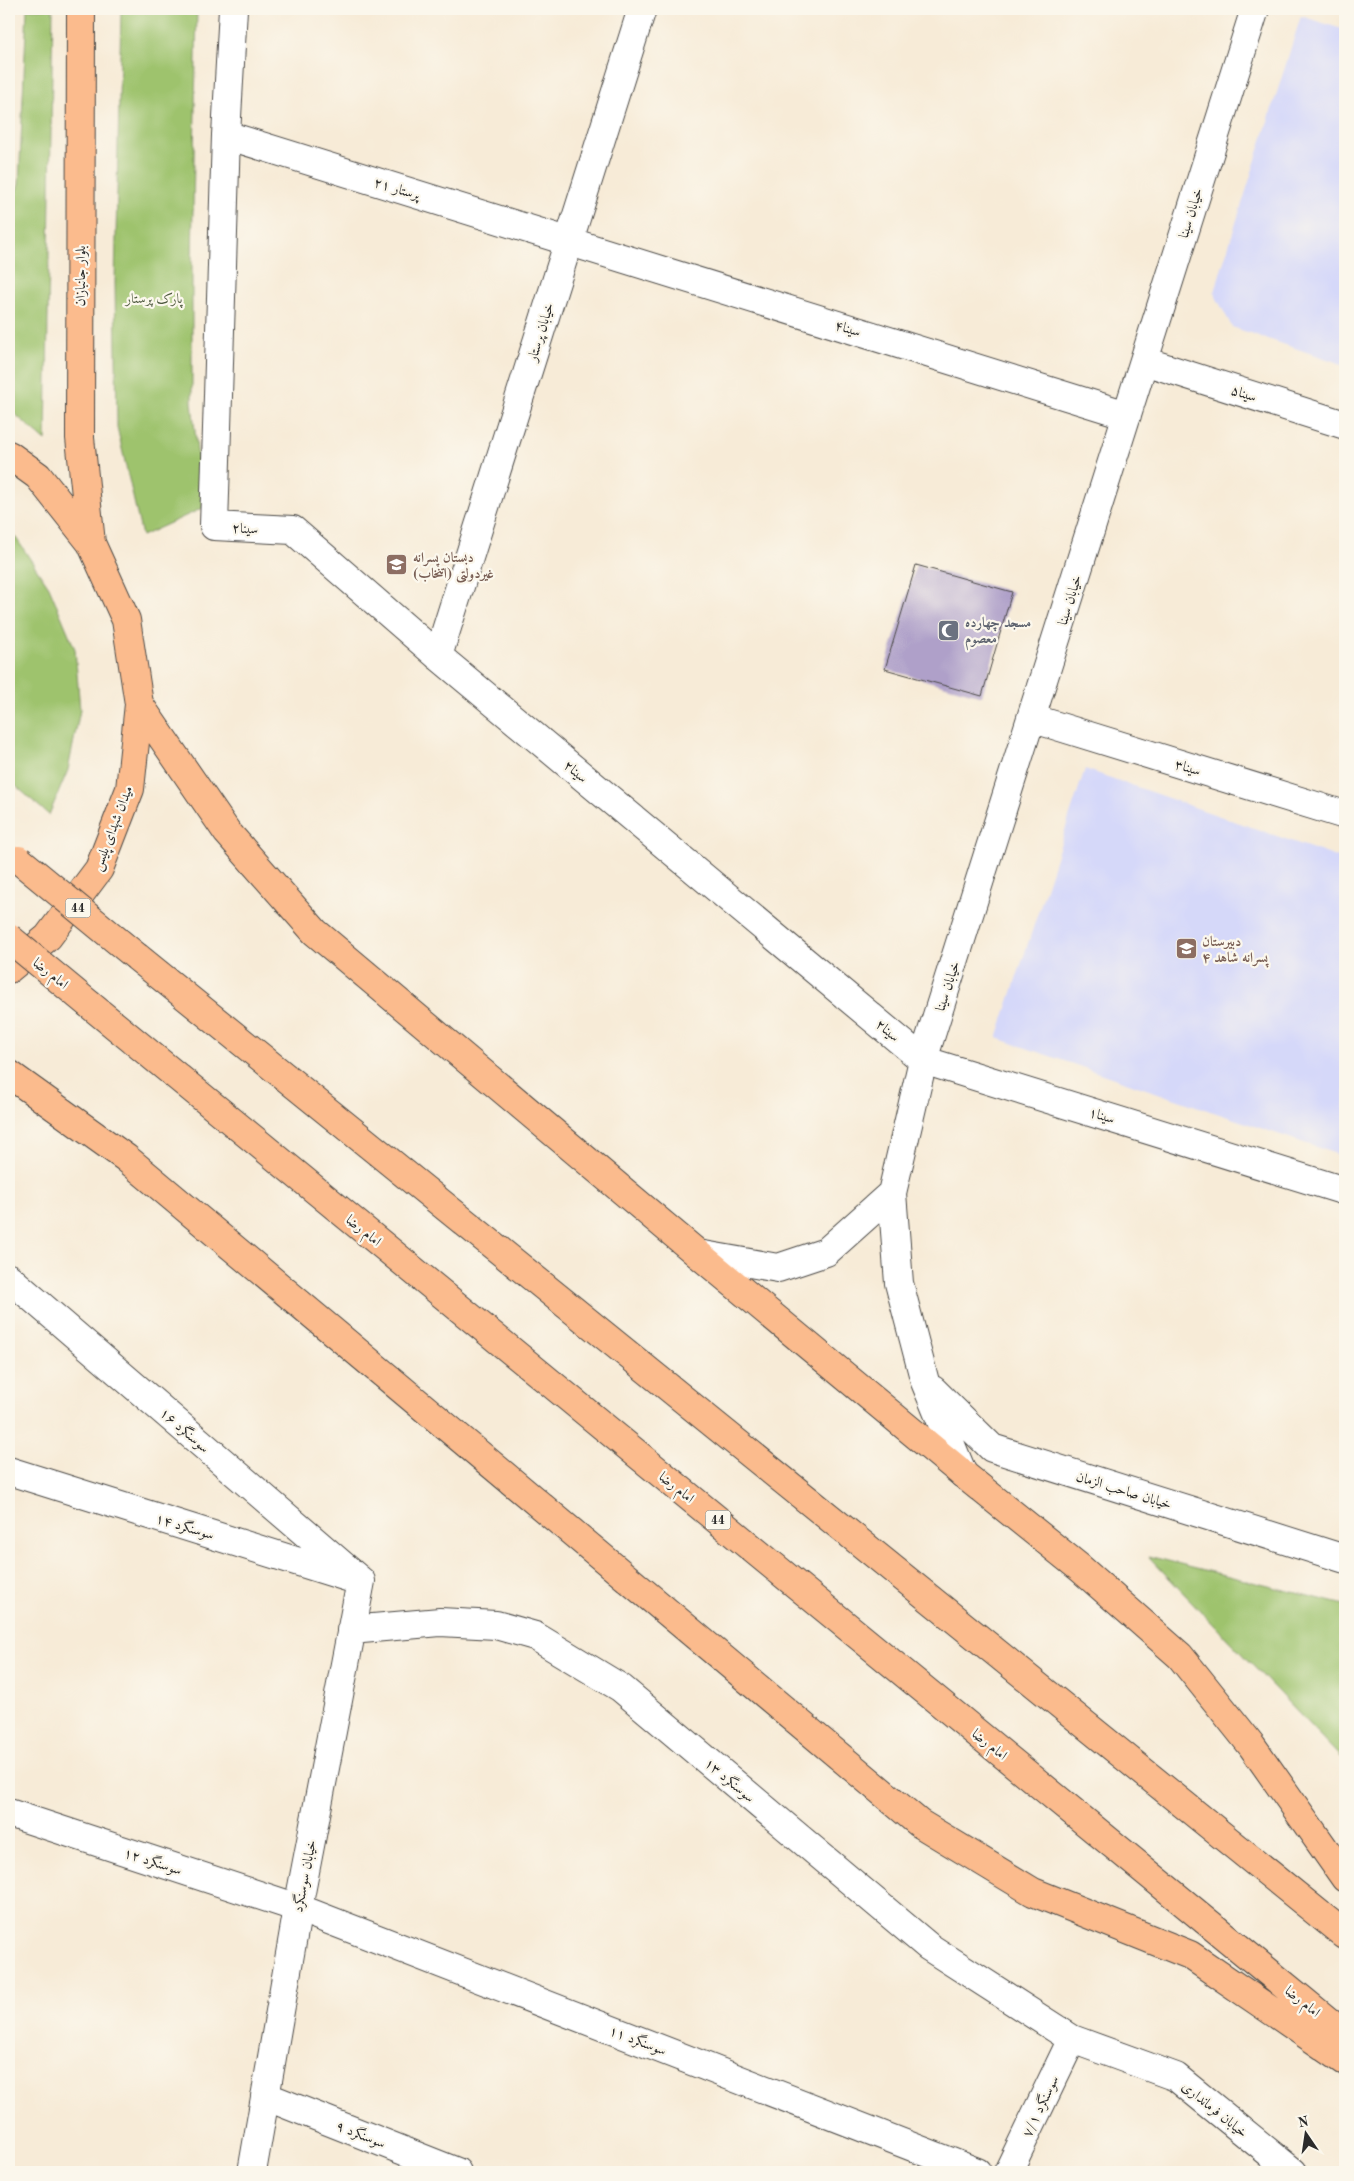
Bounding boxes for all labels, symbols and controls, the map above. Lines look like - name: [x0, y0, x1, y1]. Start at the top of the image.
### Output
- street label: پرستار ۲۱: [372, 175, 423, 204]
- street label: خیابان سینا: [1177, 187, 1206, 240]
- street label: بلوار جانبازان: [74, 245, 89, 306]
- park label: پارک پرستار: [124, 292, 184, 309]
- street label: خیابان پرستار: [525, 301, 557, 365]
- street label: سینا۴: [833, 318, 862, 340]
- street label: سینا۵: [1229, 383, 1258, 406]
- street label: سینا۲: [231, 521, 258, 538]
- place label: دبستان پسرانه غیردولتی (اتنخاب): [413, 551, 494, 583]
- school or university icon: دبستان پسرانه غیردولتی (اتنخاب): [385, 553, 409, 577]
- street label: خیابان سینا: [1056, 574, 1085, 627]
- place label: مسجد چهارده معصوم: [965, 616, 1031, 651]
- mosque icon: مسجد چهارده معصوم: [937, 618, 961, 642]
- street label: سینا۳: [1173, 757, 1202, 779]
- street label: سینا۲: [560, 758, 590, 786]
- street label: میدان شهدای پلیس: [90, 784, 138, 874]
- road number: 44: [66, 898, 90, 918]
- place label: دبیرستان پسرانه شاهد ۴: [1202, 935, 1269, 968]
- school or university icon: دبیرستان پسرانه شاهد ۴: [1174, 937, 1198, 961]
- street label: امام رضا: [27, 956, 71, 996]
- street label: خیابان سینا: [933, 960, 964, 1013]
- street label: سینا۲: [872, 1017, 902, 1045]
- street label: سینا۱: [1087, 1105, 1116, 1127]
- street label: امام رضا: [340, 1213, 384, 1253]
- street label: سوسنگرد ۱۶: [156, 1404, 213, 1457]
- street label: خیابان صاحب الزمان: [1074, 1469, 1173, 1514]
- street label: امام رضا: [653, 1470, 697, 1510]
- street label: سوسنگرد ۱۴: [153, 1510, 216, 1544]
- road number: 44: [706, 1510, 730, 1530]
- street label: امام رضا: [966, 1727, 1010, 1767]
- street label: سوسنگرد ۱۳: [701, 1755, 758, 1807]
- street label: خیابان سوسنگرد: [289, 1838, 321, 1914]
- street label: سوسنگرد ۱۲: [121, 1844, 184, 1880]
- street label: امام رضا: [1279, 1984, 1323, 2024]
- street label: سوسنگرد ۱۱: [606, 2022, 669, 2060]
- street label: سوسنگرد ۷/۱: [1018, 2073, 1064, 2140]
- street label: خیابان فرمانداری: [1178, 2079, 1250, 2141]
- north arrow: [1282, 2108, 1332, 2158]
- text: N: [1297, 2114, 1310, 2130]
- street label: سوسنگرد ۹: [333, 2117, 388, 2153]

